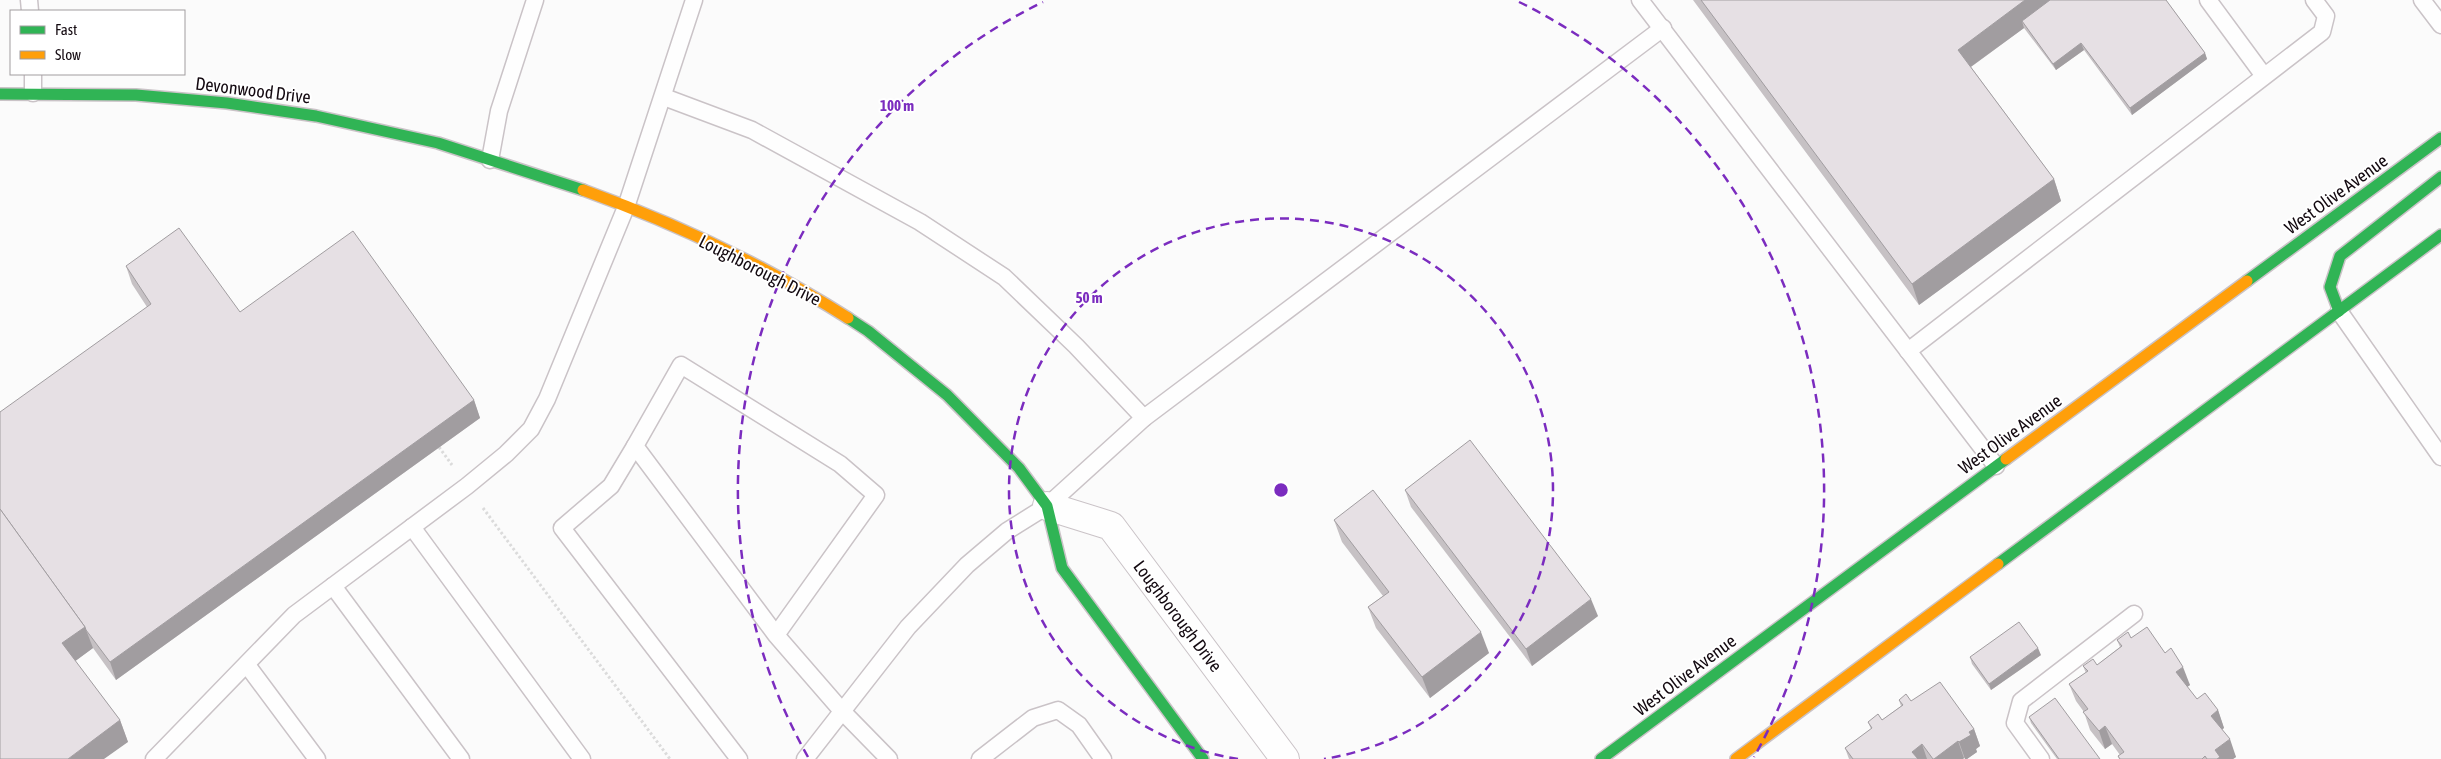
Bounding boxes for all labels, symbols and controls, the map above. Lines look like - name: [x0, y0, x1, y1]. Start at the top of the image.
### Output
- legend: [10, 10, 185, 75]
- text: Fast: [55, 21, 77, 38]
- text: Slow: [55, 46, 81, 63]
- street label: Devonwood Drive: [194, 73, 312, 107]
- text: 100 m: [880, 97, 914, 114]
- street label: West Olive Avenue: [2281, 150, 2391, 238]
- street label: Loughborough Drive: [696, 230, 824, 310]
- text: 50 m: [1076, 289, 1103, 306]
- street label: West Olive Avenue: [1955, 390, 2065, 478]
- centre of rings: [1272, 481, 1290, 499]
- street label: Loughborough Drive: [1129, 556, 1227, 676]
- street label: West Olive Avenue: [1630, 630, 1740, 720]

